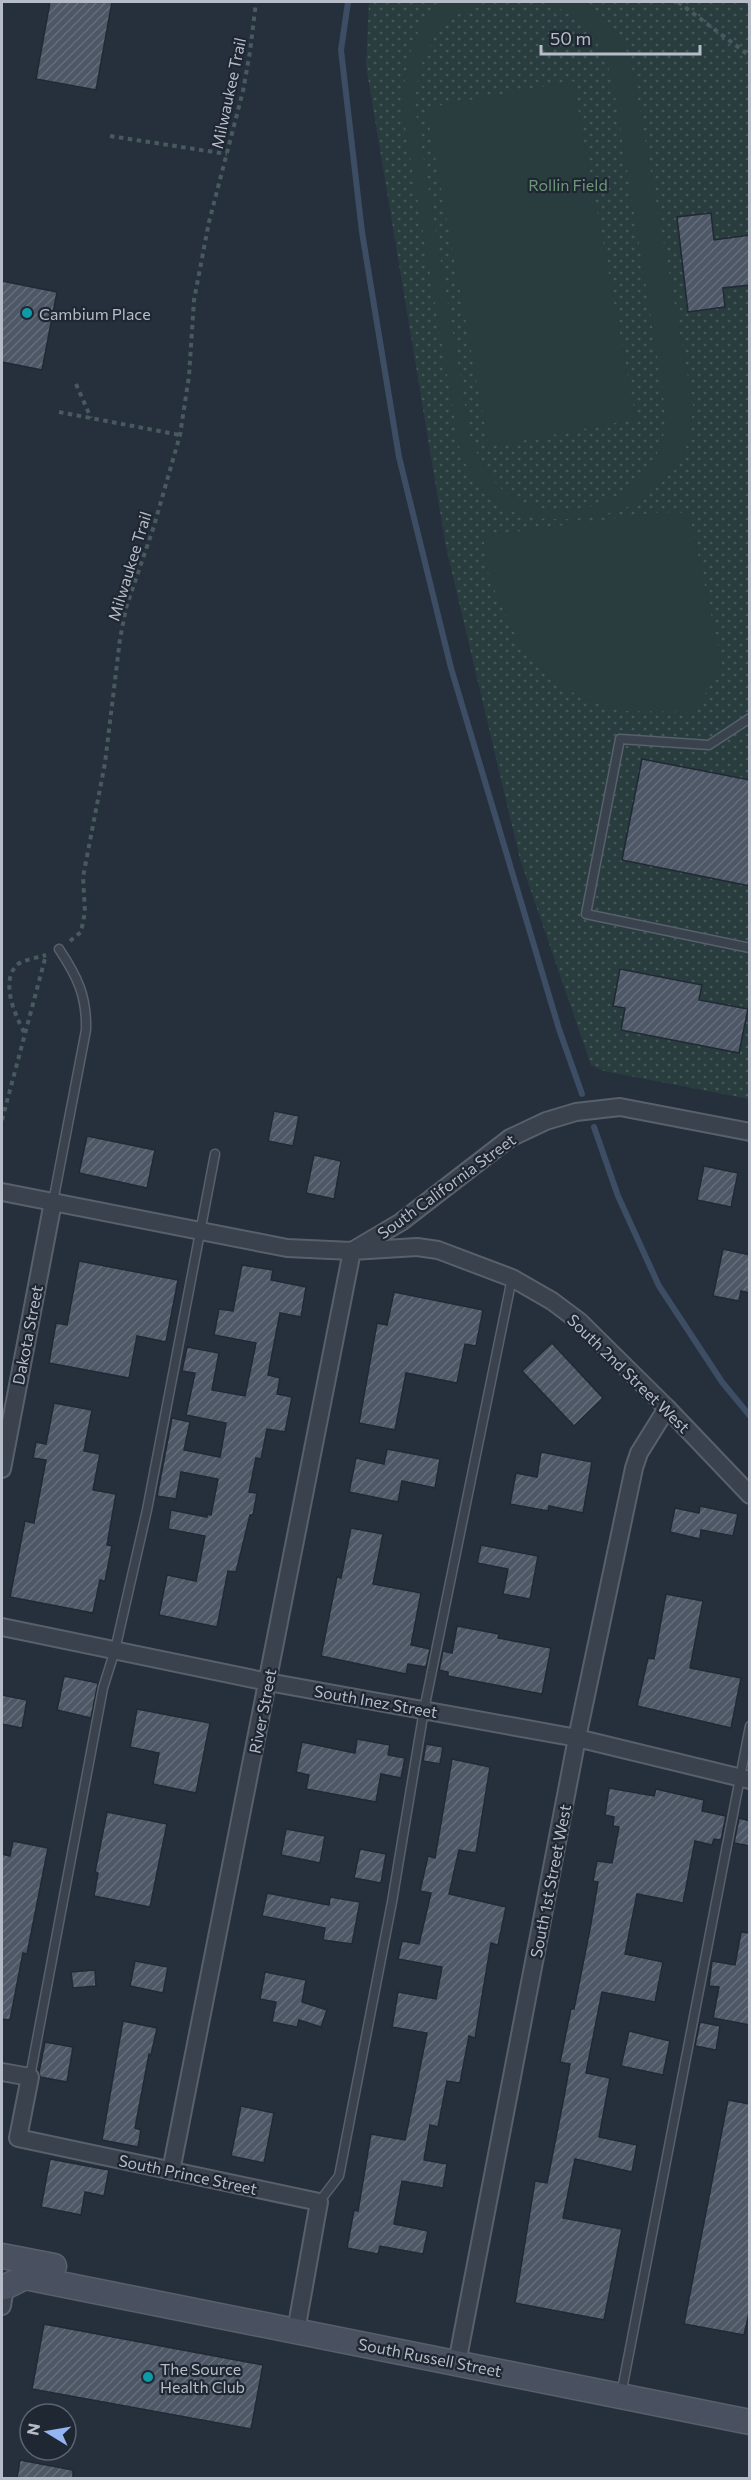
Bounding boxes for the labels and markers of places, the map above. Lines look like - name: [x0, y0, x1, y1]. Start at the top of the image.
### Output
- place label: Cambium Place: [39, 304, 151, 323]
- marker: Cambium Place: [20, 306, 34, 320]
- place label: The Source Health Club: [160, 2359, 245, 2396]
- marker: The Source Health Club: [141, 2370, 155, 2384]

